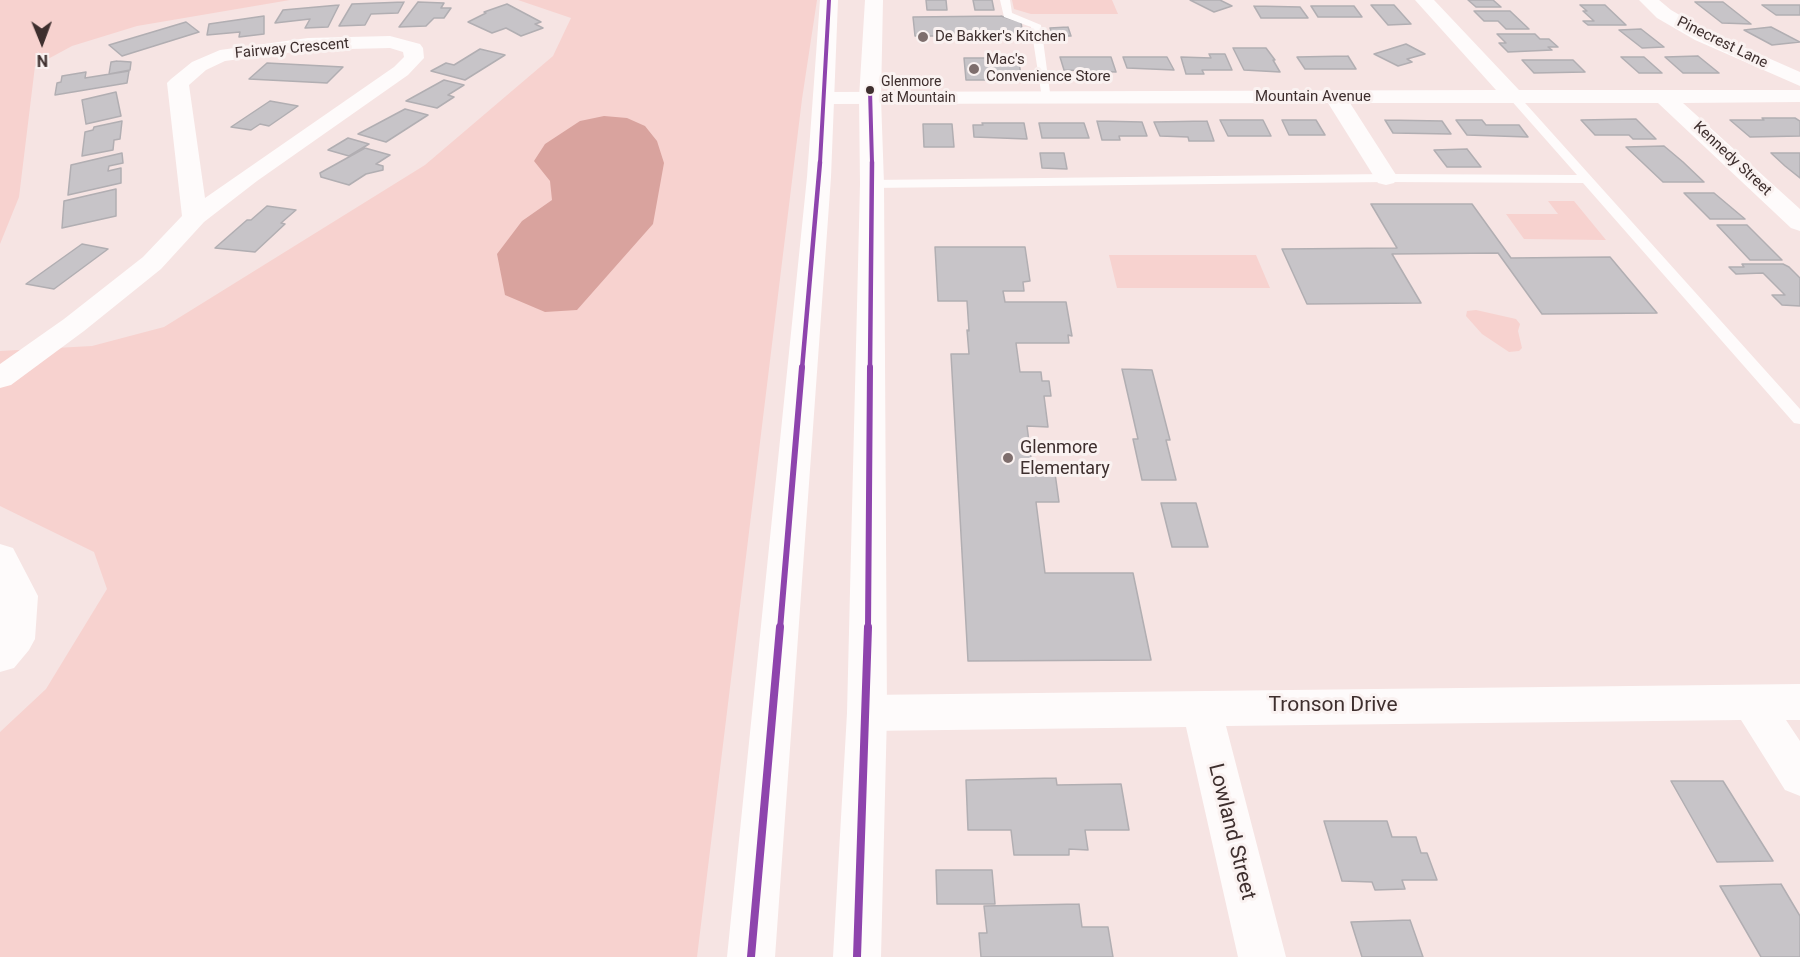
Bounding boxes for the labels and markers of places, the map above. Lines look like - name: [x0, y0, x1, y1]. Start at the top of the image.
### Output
- place label: De Bakker's Kitchen: [935, 28, 1066, 46]
- marker: De Bakker's Kitchen: [916, 30, 930, 44]
- place label: Mac's Convenience Store: [986, 51, 1111, 86]
- marker: Mac's Convenience Store: [967, 62, 981, 76]
- place label: Glenmore at Mountain: [881, 74, 956, 106]
- marker: Glenmore at Mountain: [864, 84, 876, 96]
- place label: Glenmore Elementary: [1020, 437, 1110, 480]
- marker: Glenmore Elementary: [1001, 451, 1015, 465]

